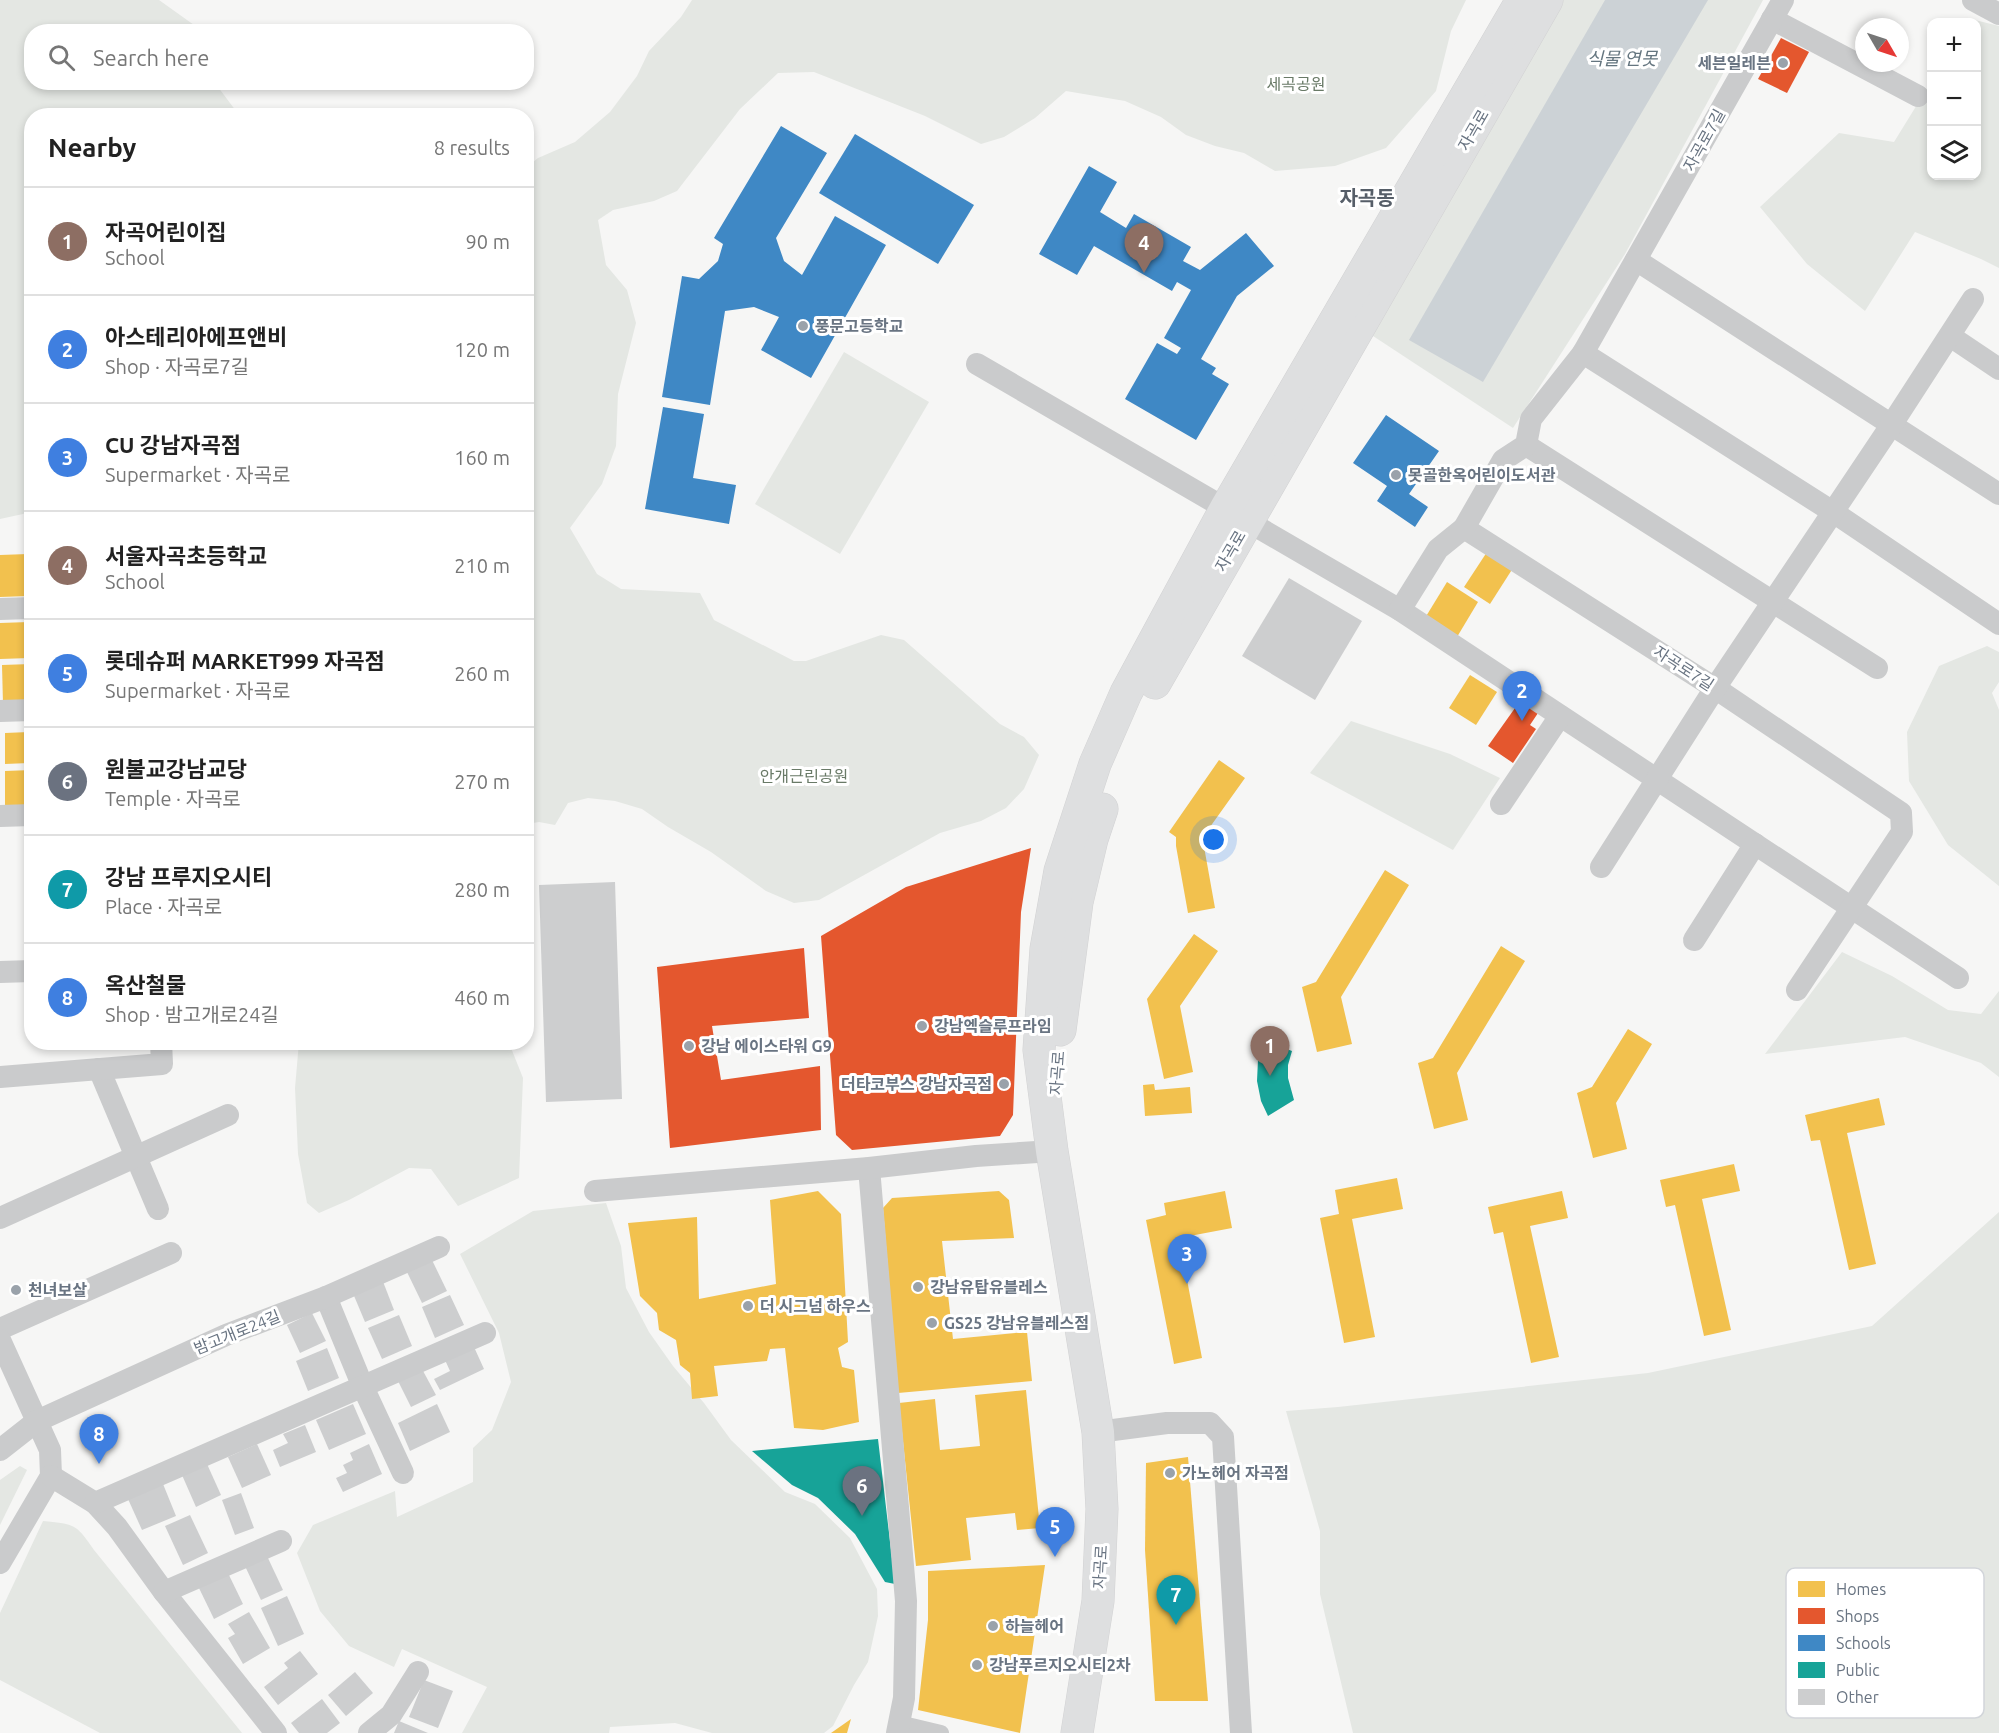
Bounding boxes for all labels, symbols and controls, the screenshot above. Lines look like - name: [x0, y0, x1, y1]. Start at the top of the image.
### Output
- north arrow: [1855, 18, 1909, 72]
- map controls: [1927, 18, 1981, 180]
- button: +: [1927, 18, 1981, 72]
- search box: [24, 24, 534, 90]
- icon: search: [45, 41, 78, 74]
- text: Search here: [93, 45, 209, 70]
- water label: 식물 연못: [1587, 48, 1659, 68]
- place label: 세븐일레븐: [1697, 54, 1771, 72]
- marker: 세븐일레븐: [1776, 56, 1790, 70]
- button: −: [1927, 72, 1981, 126]
- park label: 세곡공원: [1267, 75, 1325, 93]
- street label: 자곡로: [1454, 106, 1492, 154]
- street label: 자곡로7길: [1680, 106, 1728, 174]
- button: layers: [1927, 126, 1981, 180]
- text: Nearby: [48, 133, 136, 162]
- text: 8 results: [434, 136, 510, 159]
- district label: 자곡동: [1339, 186, 1395, 209]
- text: 자곡어린이집: [105, 219, 226, 244]
- pin: 4: [1124, 224, 1164, 273]
- text: 1: [62, 230, 73, 253]
- text: 90 m: [466, 230, 510, 253]
- text: School: [105, 246, 165, 269]
- place label: 풍문고등학교: [815, 317, 904, 335]
- marker: 풍문고등학교: [796, 319, 810, 333]
- text: 아스테리아에프앤비: [105, 324, 287, 349]
- text: 2: [62, 338, 73, 361]
- text: 120 m: [454, 338, 510, 361]
- text: Shop · 자곡로7길: [105, 355, 249, 378]
- text: CU 강남자곡점: [105, 432, 241, 457]
- text: 3: [62, 446, 73, 469]
- text: 160 m: [454, 446, 510, 469]
- text: Supermarket · 자곡로: [105, 463, 290, 486]
- place label: 못골한옥어린이도서관: [1408, 466, 1555, 484]
- marker: 못골한옥어린이도서관: [1389, 468, 1403, 482]
- street label: 자곡로: [1211, 527, 1249, 575]
- text: 서울자곡초등학교: [105, 543, 267, 568]
- text: 4: [62, 554, 73, 577]
- text: 210 m: [454, 554, 510, 577]
- text: School: [105, 570, 165, 593]
- street label: 자곡로7길: [1651, 642, 1717, 694]
- text: 롯데슈퍼 MARKET999 자곡점: [105, 648, 385, 673]
- text: 5: [62, 662, 73, 685]
- text: 260 m: [454, 662, 510, 685]
- pin: 2: [1502, 672, 1541, 721]
- text: Supermarket · 자곡로: [105, 679, 290, 702]
- text: 원불교강남교당: [105, 756, 247, 781]
- park label: 안개근린공원: [760, 767, 848, 785]
- text: 6: [62, 770, 73, 793]
- text: 270 m: [454, 770, 510, 793]
- text: Temple · 자곡로: [105, 787, 241, 810]
- your location: [1199, 825, 1228, 854]
- text: 강남 프루지오시티: [105, 864, 272, 889]
- text: 7: [62, 878, 73, 901]
- text: 280 m: [454, 878, 510, 901]
- text: Place · 자곡로: [105, 895, 222, 918]
- text: 옥산철물: [105, 972, 186, 997]
- text: 8: [62, 986, 73, 1009]
- text: 460 m: [454, 986, 510, 1009]
- text: Shop · 밤고개로24길: [105, 1003, 279, 1026]
- place label: 강남엑슬루프라임: [934, 1017, 1052, 1035]
- marker: 강남엑슬루프라임: [915, 1019, 929, 1033]
- pin: 1: [1250, 1026, 1290, 1076]
- place label: 강남 에이스타워 G9: [701, 1037, 832, 1055]
- marker: 강남 에이스타워 G9: [682, 1039, 696, 1053]
- street label: 자곡로: [1046, 1050, 1068, 1096]
- place label: 더타코부스 강남자곡점: [841, 1075, 992, 1093]
- marker: 더타코부스 강남자곡점: [997, 1077, 1011, 1091]
- pin: 3: [1168, 1234, 1206, 1284]
- place label: 강남유탑유블레스: [930, 1278, 1048, 1296]
- marker: 강남유탑유블레스: [911, 1280, 925, 1294]
- place label: 천녀보살: [28, 1281, 87, 1299]
- marker: 천녀보살: [9, 1283, 23, 1297]
- place label: 더 시그넘 하우스: [760, 1297, 871, 1315]
- marker: 더 시그넘 하우스: [741, 1299, 755, 1313]
- street label: 밤고개로24길: [191, 1306, 283, 1358]
- place label: GS25 강남유블레스점: [944, 1314, 1089, 1332]
- marker: GS25 강남유블레스점: [925, 1316, 939, 1330]
- pin: 8: [80, 1414, 118, 1464]
- place label: 가노헤어 자곡점: [1182, 1464, 1289, 1482]
- pin: 6: [842, 1466, 882, 1516]
- marker: 가노헤어 자곡점: [1163, 1466, 1177, 1480]
- pin: 5: [1036, 1508, 1074, 1557]
- street label: 자곡로: [1090, 1544, 1110, 1590]
- legend: [1786, 1568, 1984, 1718]
- pin: 7: [1156, 1576, 1196, 1625]
- text: Homes: [1836, 1580, 1886, 1598]
- text: Shops: [1836, 1607, 1879, 1625]
- place label: 하늘헤어: [1005, 1617, 1064, 1635]
- marker: 하늘헤어: [986, 1619, 1000, 1633]
- text: Schools: [1836, 1634, 1891, 1652]
- place label: 강남푸르지오시티2차: [989, 1656, 1131, 1674]
- marker: 강남푸르지오시티2차: [970, 1658, 984, 1672]
- text: Public: [1836, 1661, 1880, 1679]
- text: Other: [1836, 1688, 1879, 1706]

